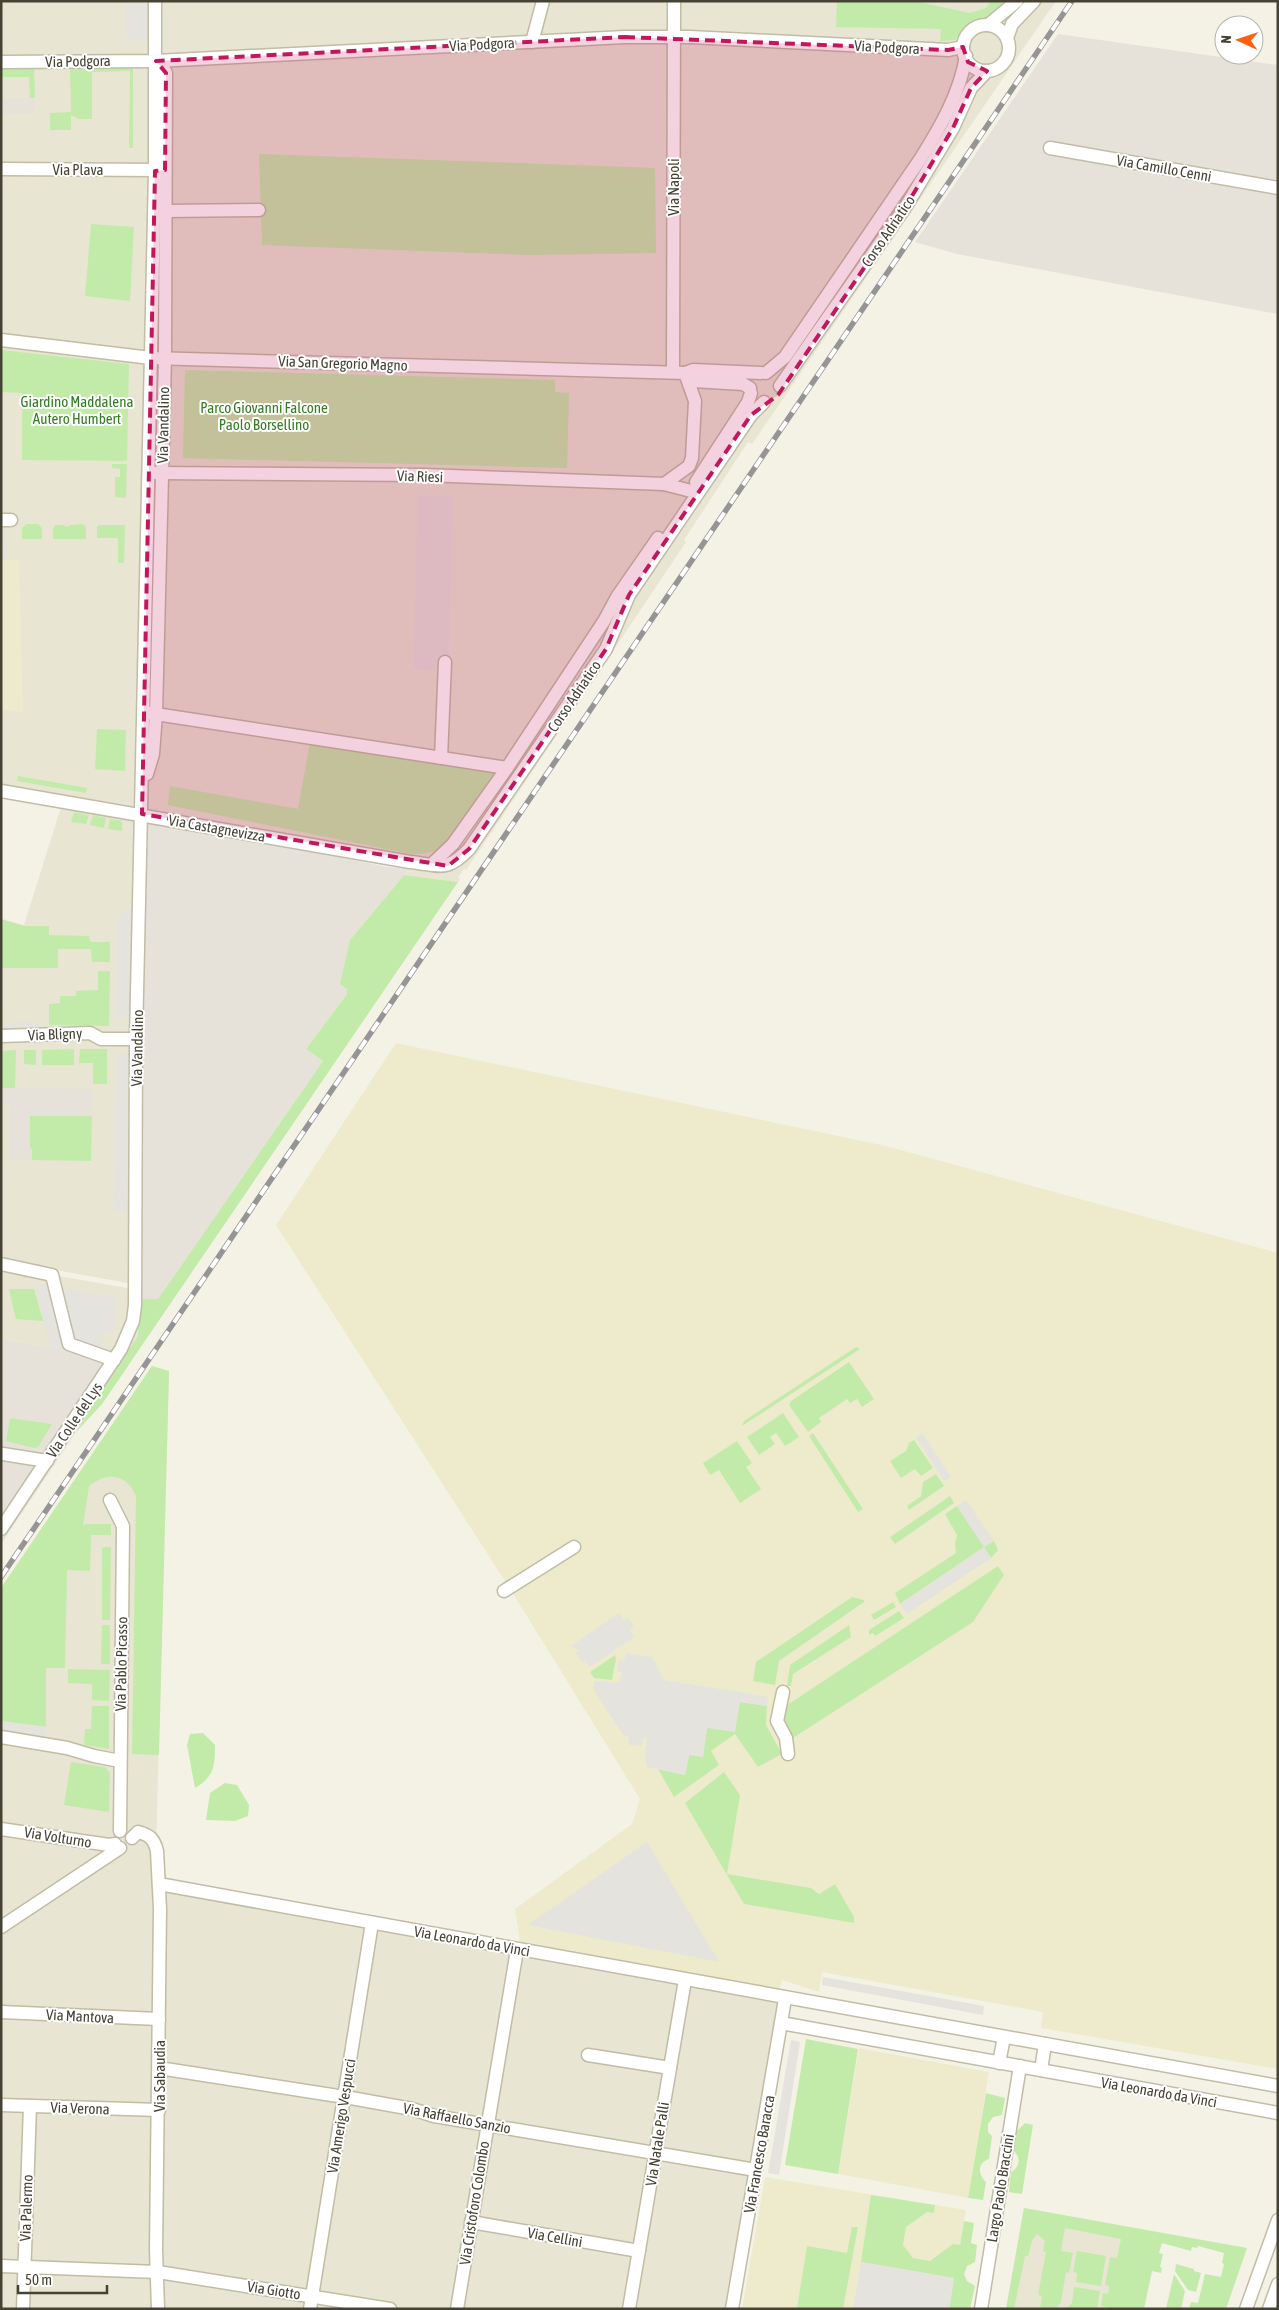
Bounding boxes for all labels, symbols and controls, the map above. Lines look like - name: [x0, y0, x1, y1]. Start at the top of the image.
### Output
- north arrow: [1214, 15, 1264, 65]
- street label: Via Podgora: [449, 34, 515, 54]
- text: N: [1218, 35, 1234, 44]
- street label: Via Podgora: [854, 37, 920, 57]
- street label: Via Podgora: [45, 52, 111, 70]
- street label: Via Camillo Cenni: [1115, 151, 1213, 185]
- street label: Via Napoli: [665, 158, 682, 216]
- street label: Via Plava: [52, 161, 104, 178]
- street label: Corso Adriatico: [858, 192, 918, 270]
- street label: Via San Gregorio Magno: [278, 352, 408, 374]
- street label: Via Vandalino: [154, 386, 172, 464]
- park label: Giardino Maddalena Autero Humbert: [21, 393, 133, 427]
- park label: Parco Giovanni Falcone Paolo Borsellino: [200, 399, 328, 433]
- street label: Via Riesi: [397, 467, 443, 485]
- street label: Corso Adriatico: [544, 657, 604, 735]
- street label: Via Castagnevizza: [167, 811, 267, 845]
- street label: Via Vandalino: [128, 1009, 146, 1087]
- street label: Via Bligny: [28, 1025, 82, 1043]
- street label: Via Colle del Lys: [43, 1379, 105, 1461]
- street label: Via Pablo Picasso: [112, 1617, 130, 1711]
- street label: Via Volturno: [23, 1823, 93, 1851]
- street label: Via Leonardo da Vinci: [413, 1922, 531, 1960]
- street label: Via Mantova: [45, 2006, 115, 2026]
- street label: Via Sabaudia: [151, 2040, 168, 2112]
- street label: Via Amerigo Vespucci: [324, 2057, 358, 2175]
- street label: Via Leonardo da Vinci: [1100, 2073, 1218, 2111]
- street label: Via Francesco Baracca: [740, 2094, 778, 2214]
- street label: Via Verona: [50, 2098, 110, 2118]
- street label: Via Raffaello Sanzio: [402, 2099, 512, 2137]
- street label: Via Natale Palli: [642, 2101, 672, 2187]
- street label: Largo Paolo Braccini: [983, 2133, 1017, 2243]
- street label: Via Cristoforo Colombo: [456, 2140, 492, 2266]
- street label: Via Palermo: [16, 2174, 36, 2242]
- street label: Via Cellini: [526, 2224, 584, 2250]
- scale bar: [18, 2262, 106, 2294]
- text: 50 m: [25, 2271, 52, 2288]
- street label: Via Giotto: [246, 2277, 302, 2303]

